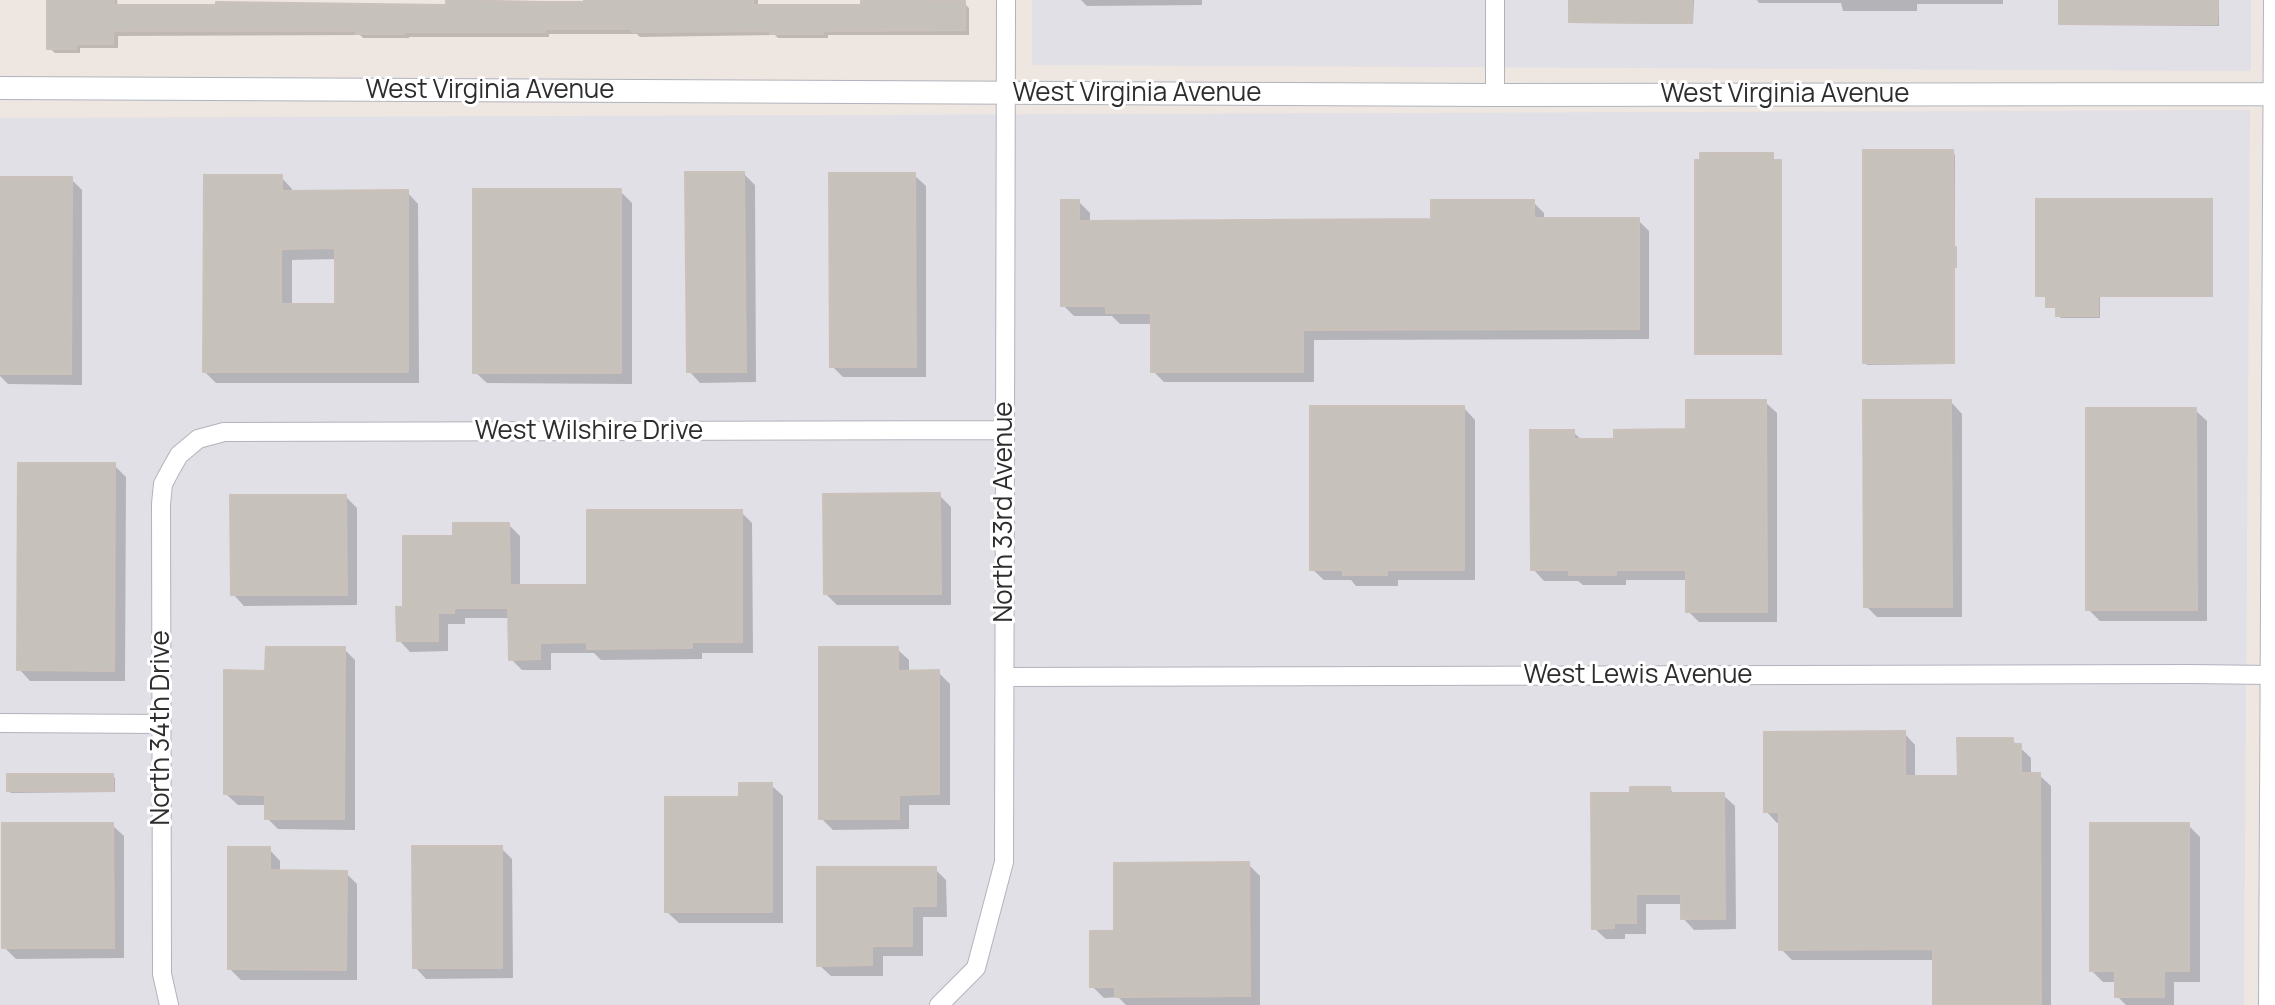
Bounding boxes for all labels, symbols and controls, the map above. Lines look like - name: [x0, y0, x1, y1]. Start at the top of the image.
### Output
- street label: West Virginia Avenue: [366, 75, 614, 107]
- street label: West Virginia Avenue: [1013, 78, 1261, 110]
- street label: West Virginia Avenue: [1661, 79, 1909, 111]
- street label: North 33rd Avenue: [989, 401, 1021, 623]
- street label: West Wilshire Drive: [475, 416, 703, 448]
- street label: North 34th Drive: [146, 630, 178, 826]
- street label: West Lewis Avenue: [1523, 660, 1753, 692]

